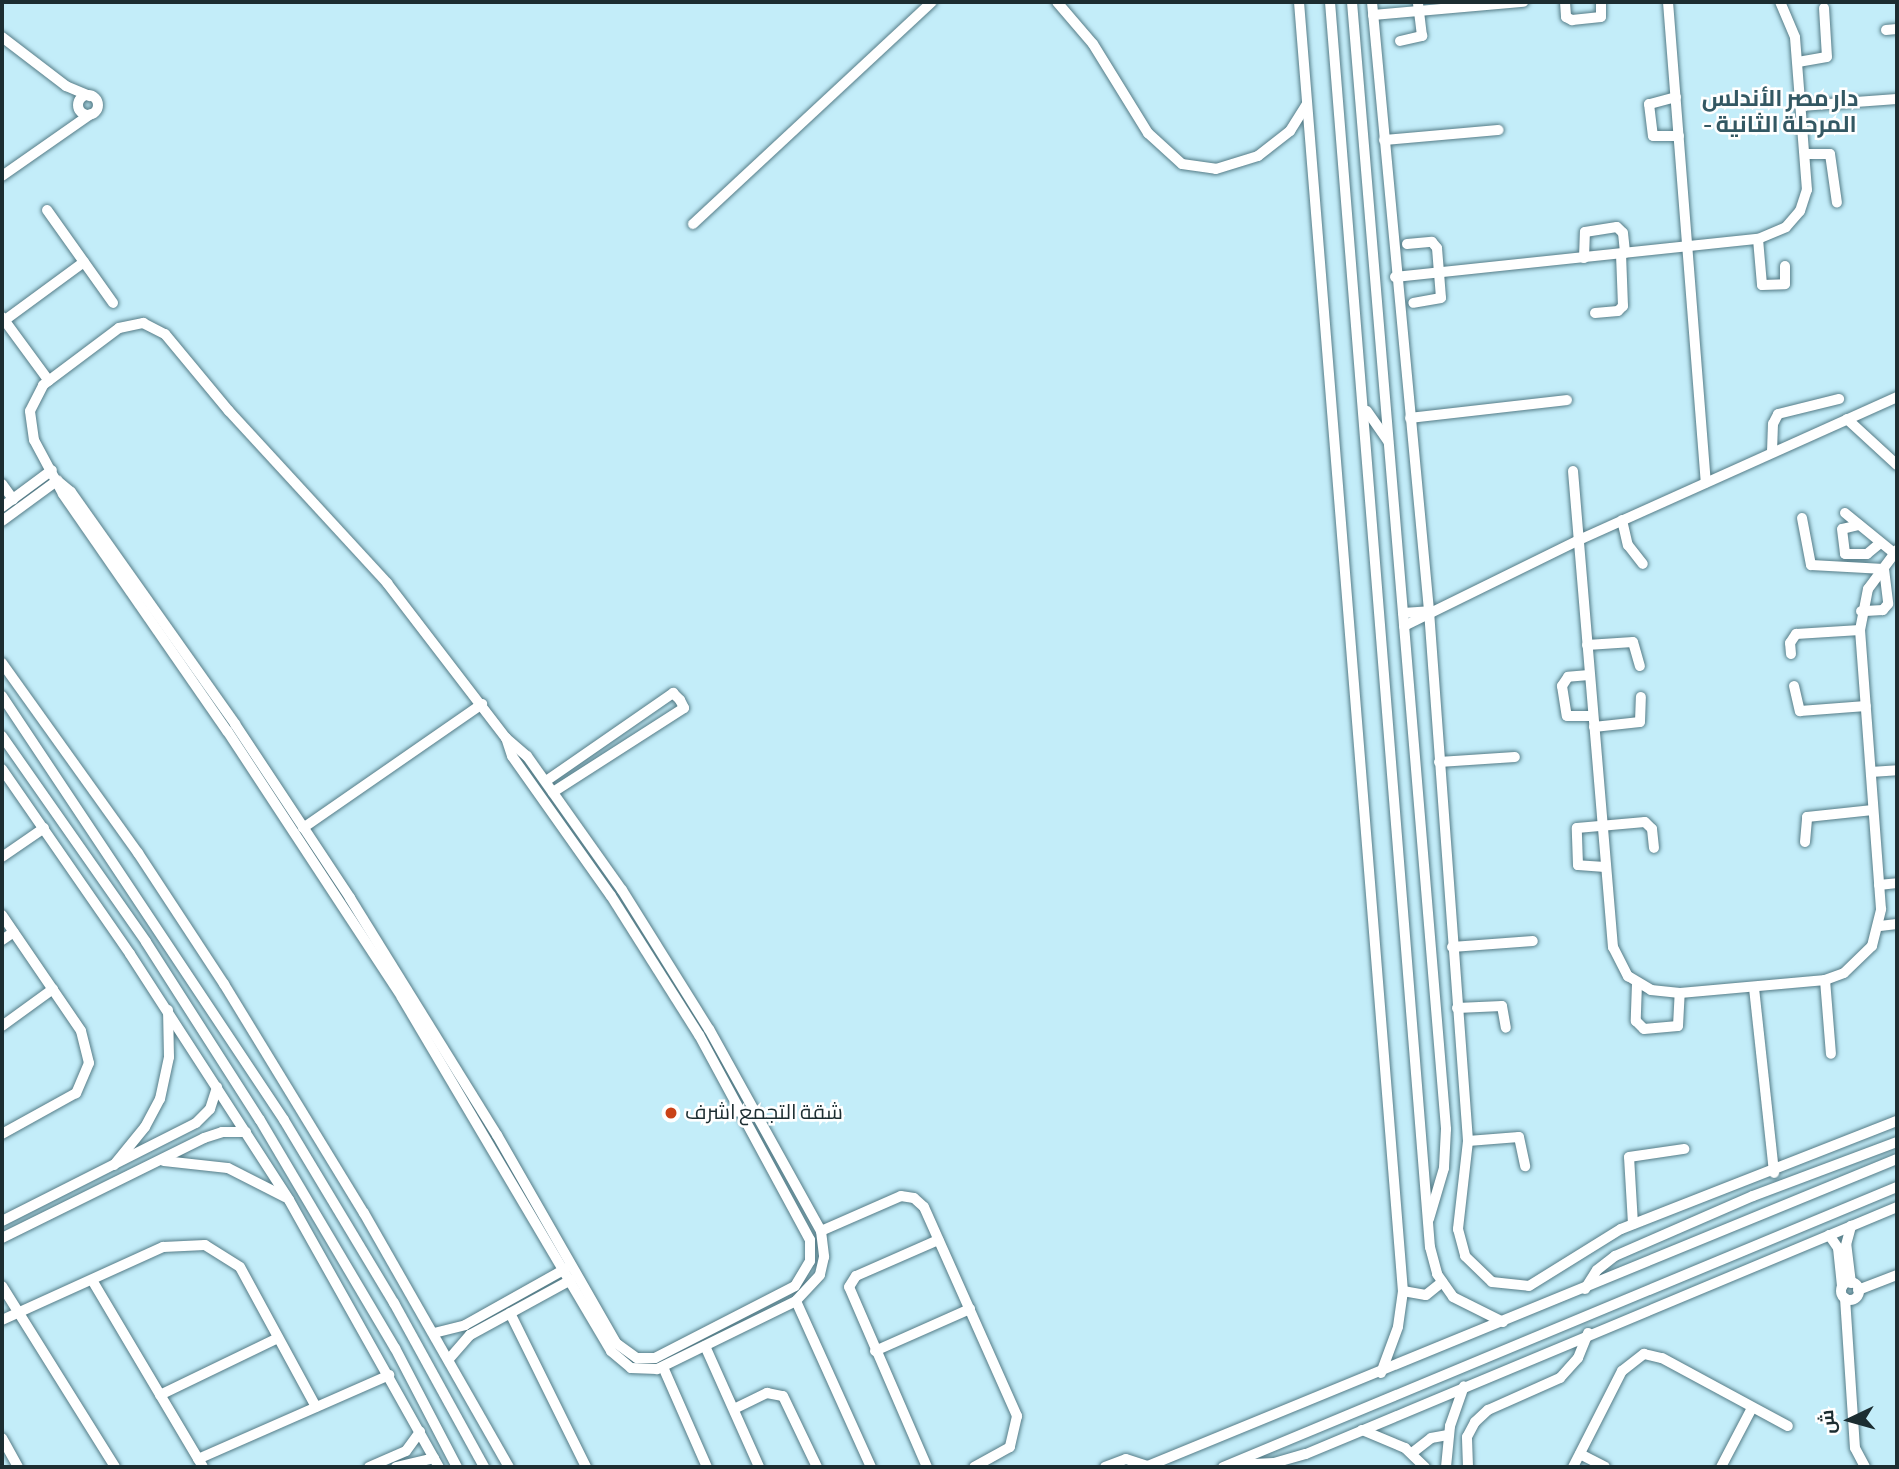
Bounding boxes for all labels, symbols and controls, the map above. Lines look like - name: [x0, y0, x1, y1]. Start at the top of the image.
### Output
- district label: دار مصر الأندلس - المرحلة الثانية: [1702, 85, 1858, 139]
- place label: شقة التجمع اشرف: [685, 1100, 843, 1126]
- marker: شقة التجمع اشرف: [663, 1105, 679, 1121]
- north arrow: [1815, 1385, 1885, 1455]
- text: ش: [1816, 1409, 1841, 1435]

